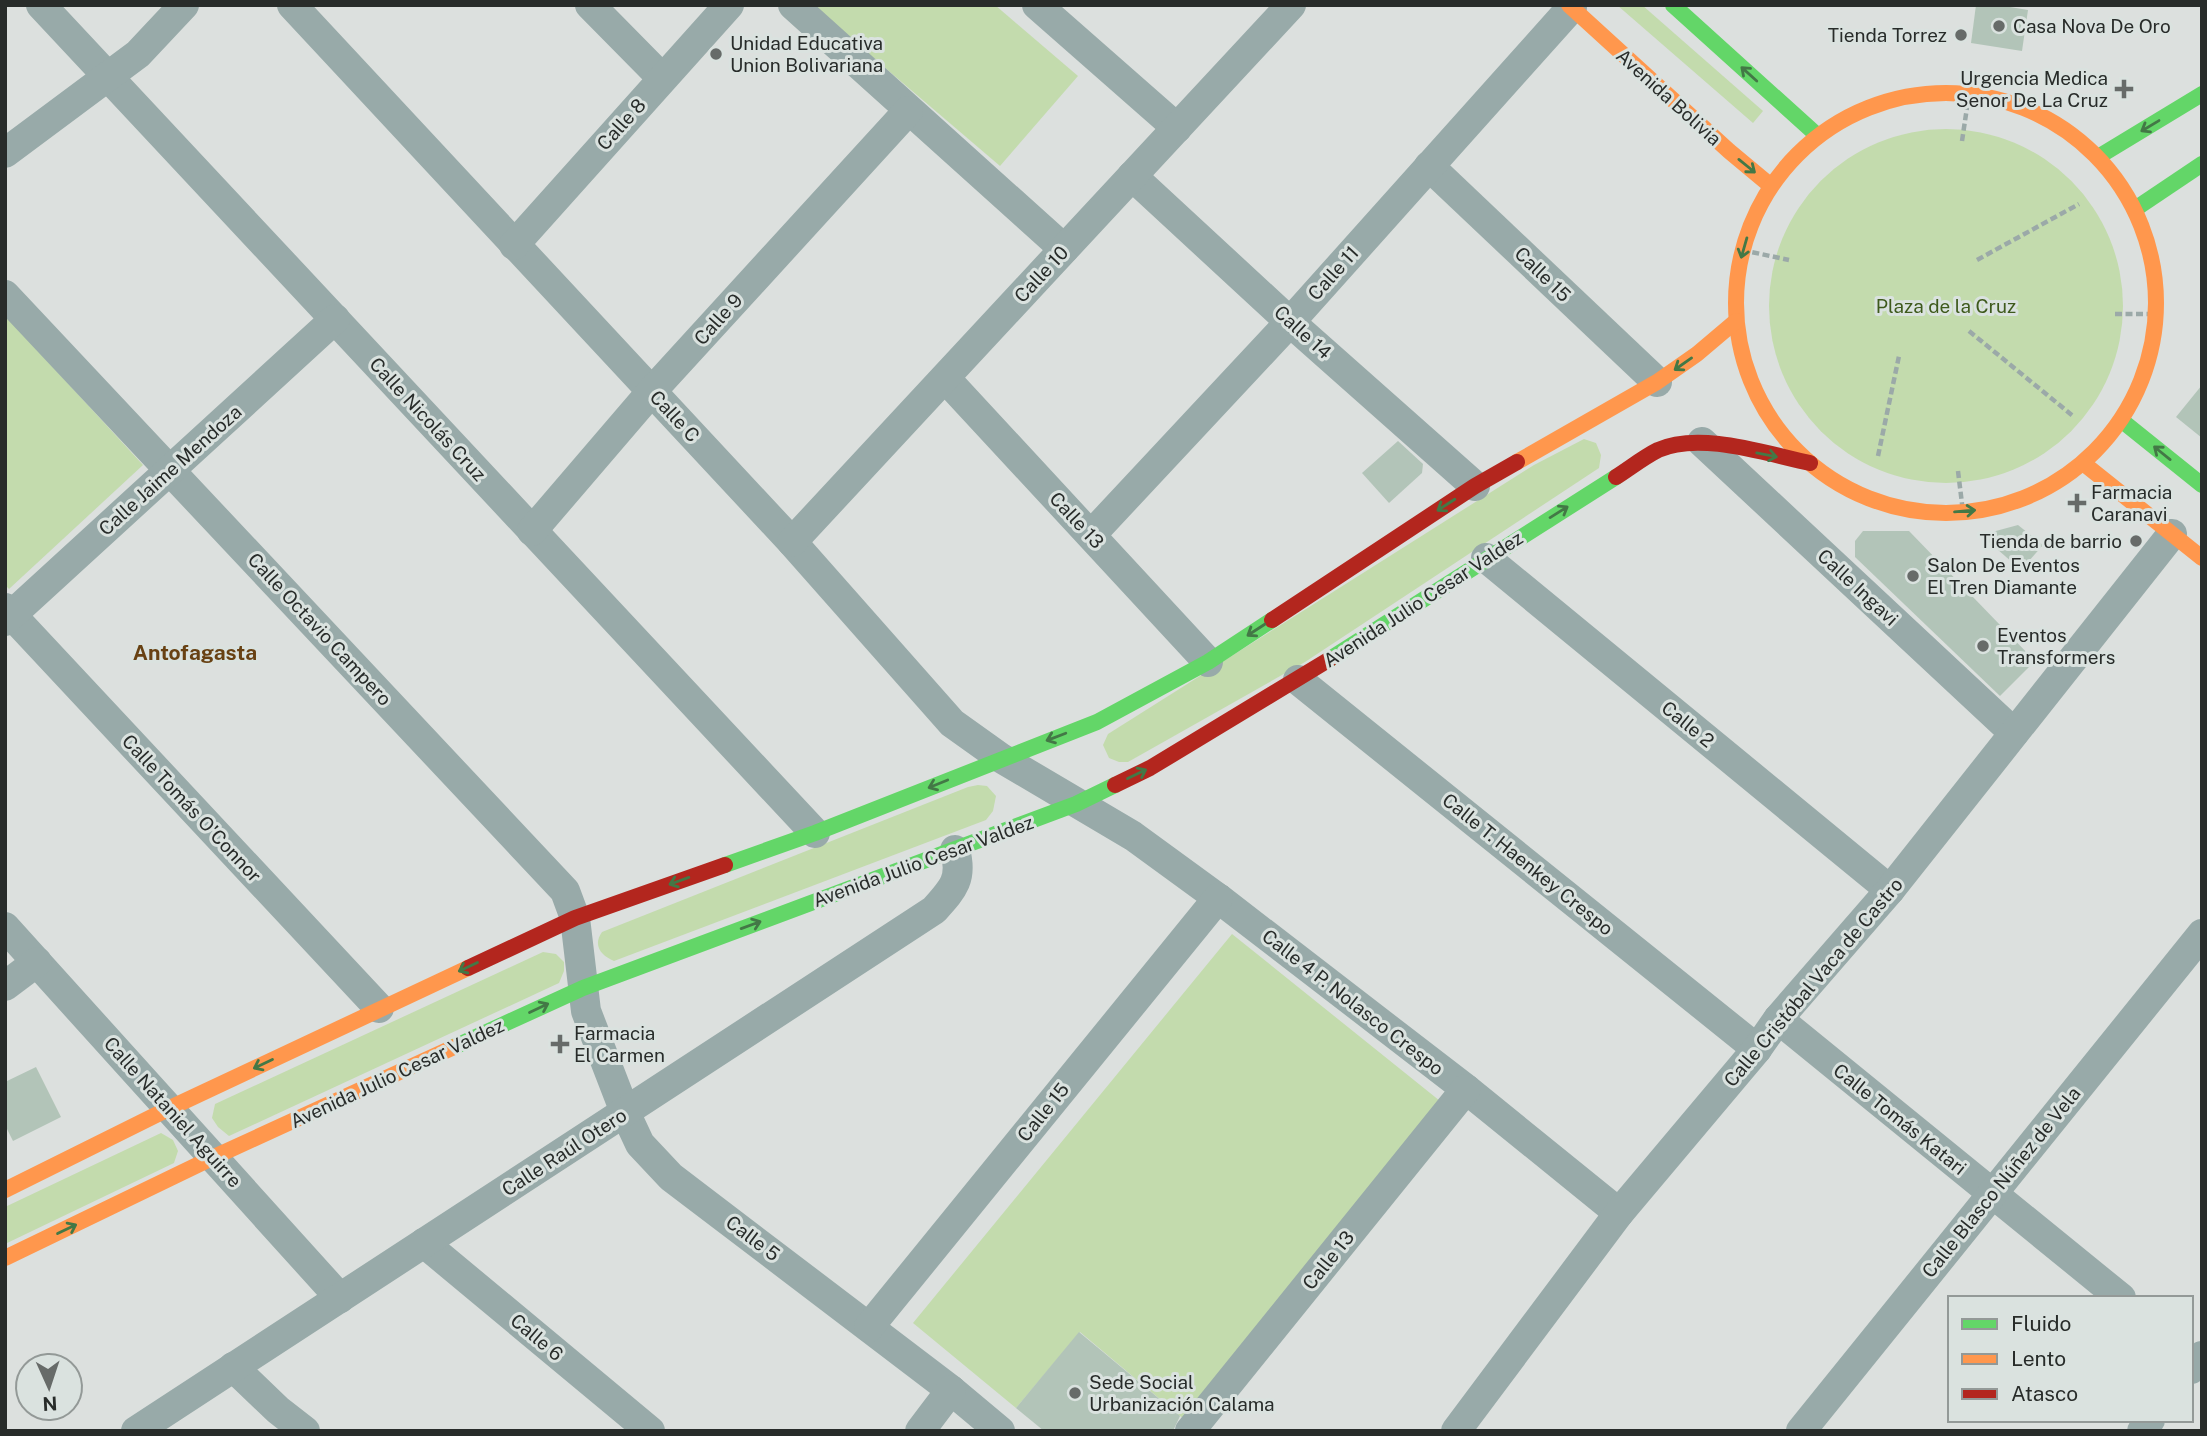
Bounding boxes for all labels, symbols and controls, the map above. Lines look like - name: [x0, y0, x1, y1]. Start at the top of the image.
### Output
- place label: Casa Nova De Oro: [2013, 15, 2171, 37]
- marker: Casa Nova De Oro: [1991, 18, 2007, 34]
- place label: Tienda Torrez: [1828, 24, 1947, 46]
- marker: Tienda Torrez: [1953, 27, 1969, 43]
- place label: Unidad Educativa Union Bolivariana: [730, 32, 883, 76]
- street label: Avenida Bolivia: [1612, 44, 1726, 150]
- marker: Unidad Educativa Union Bolivariana: [708, 46, 724, 62]
- one-way arrow: [1740, 66, 1758, 82]
- place label: Urgencia Medica Senor De La Cruz: [1956, 67, 2108, 111]
- marker: Urgencia Medica Senor De La Cruz: [2114, 79, 2134, 99]
- street label: Calle 8: [592, 94, 650, 154]
- one-way arrow: [2141, 119, 2161, 133]
- one-way arrow: [1738, 158, 1756, 174]
- one-way arrow: [1736, 236, 1749, 258]
- street label: Calle 10: [1009, 241, 1073, 307]
- street label: Calle 11: [1303, 242, 1363, 304]
- street label: Calle 15: [1510, 242, 1576, 306]
- street label: Calle 9: [689, 289, 747, 349]
- park label: Plaza de la Cruz: [1876, 295, 2016, 317]
- street label: Calle 14: [1270, 301, 1336, 363]
- street label: Calle Nicolás Cruz: [365, 353, 491, 485]
- one-way arrow: [1674, 356, 1693, 371]
- street label: Calle C: [646, 386, 704, 446]
- street label: Calle Jaime Mendoza: [94, 400, 246, 540]
- one-way arrow: [2153, 445, 2171, 460]
- one-way arrow: [1755, 448, 1778, 462]
- place label: Farmacia Caranavi: [2091, 481, 2172, 525]
- street label: Calle 13: [1045, 487, 1109, 553]
- marker: Farmacia Caranavi: [2069, 495, 2085, 511]
- one-way arrow: [1437, 498, 1456, 513]
- one-way arrow: [1953, 504, 1976, 517]
- one-way arrow: [1549, 505, 1569, 519]
- street label: Avenida Julio Cesar Valdez: [1319, 526, 1527, 672]
- place label: Tienda de barrio: [1979, 530, 2122, 552]
- marker: Tienda de barrio: [2128, 533, 2144, 549]
- street label: Calle Ingavi: [1813, 544, 1903, 630]
- street label: Calle Octavio Campero: [244, 548, 396, 710]
- place label: Salon De Eventos El Tren Diamante: [1927, 554, 2080, 598]
- marker: Salon De Eventos El Tren Diamante: [1905, 568, 1921, 584]
- one-way arrow: [1247, 623, 1266, 637]
- place label: Eventos Transformers: [1997, 624, 2115, 668]
- marker: Eventos Transformers: [1975, 638, 1991, 654]
- district label: Antofagasta: [133, 640, 257, 665]
- street label: Calle 2: [1657, 696, 1719, 752]
- street label: Calle Tomás O'Connor: [118, 730, 266, 886]
- one-way arrow: [1045, 732, 1067, 745]
- one-way arrow: [1126, 767, 1147, 781]
- one-way arrow: [927, 778, 949, 791]
- street label: Calle T. Haenkey Crespo: [1438, 788, 1618, 940]
- street label: Avenida Julio Cesar Valdez: [810, 811, 1036, 911]
- street label: Calle Cristóbal Vaca de Castro: [1719, 873, 1907, 1091]
- one-way arrow: [668, 876, 690, 888]
- one-way arrow: [740, 918, 762, 931]
- street label: Calle 4 P. Nolasco Crespo: [1258, 924, 1448, 1080]
- one-way arrow: [458, 961, 480, 974]
- one-way arrow: [528, 1001, 549, 1014]
- street label: Avenida Julio Cesar Valdez: [287, 1014, 507, 1132]
- place label: Farmacia El Carmen: [574, 1022, 665, 1066]
- street label: Calle Nataniel Aguirre: [100, 1032, 246, 1192]
- marker: Farmacia El Carmen: [552, 1036, 568, 1052]
- one-way arrow: [253, 1058, 274, 1071]
- street label: Calle Tomás Katari: [1829, 1059, 1971, 1179]
- street label: Calle 15: [1013, 1078, 1073, 1146]
- street label: Calle Blasco Núñez de Vela: [1917, 1082, 2085, 1282]
- street label: Calle Raúl Otero: [498, 1104, 630, 1200]
- street label: Calle 5: [722, 1211, 784, 1265]
- one-way arrow: [56, 1221, 77, 1235]
- street label: Calle 13: [1298, 1226, 1358, 1294]
- legend: [1948, 1296, 2193, 1422]
- street label: Calle 6: [506, 1309, 568, 1365]
- text: Fluido: [2011, 1311, 2071, 1336]
- text: Lento: [2011, 1346, 2066, 1371]
- north arrow: [14, 1352, 84, 1422]
- place label: Sede Social Urbanización Calama: [1089, 1371, 1275, 1415]
- text: Atasco: [2011, 1381, 2078, 1406]
- marker: Sede Social Urbanización Calama: [1067, 1385, 1083, 1401]
- text: N: [42, 1393, 58, 1415]

